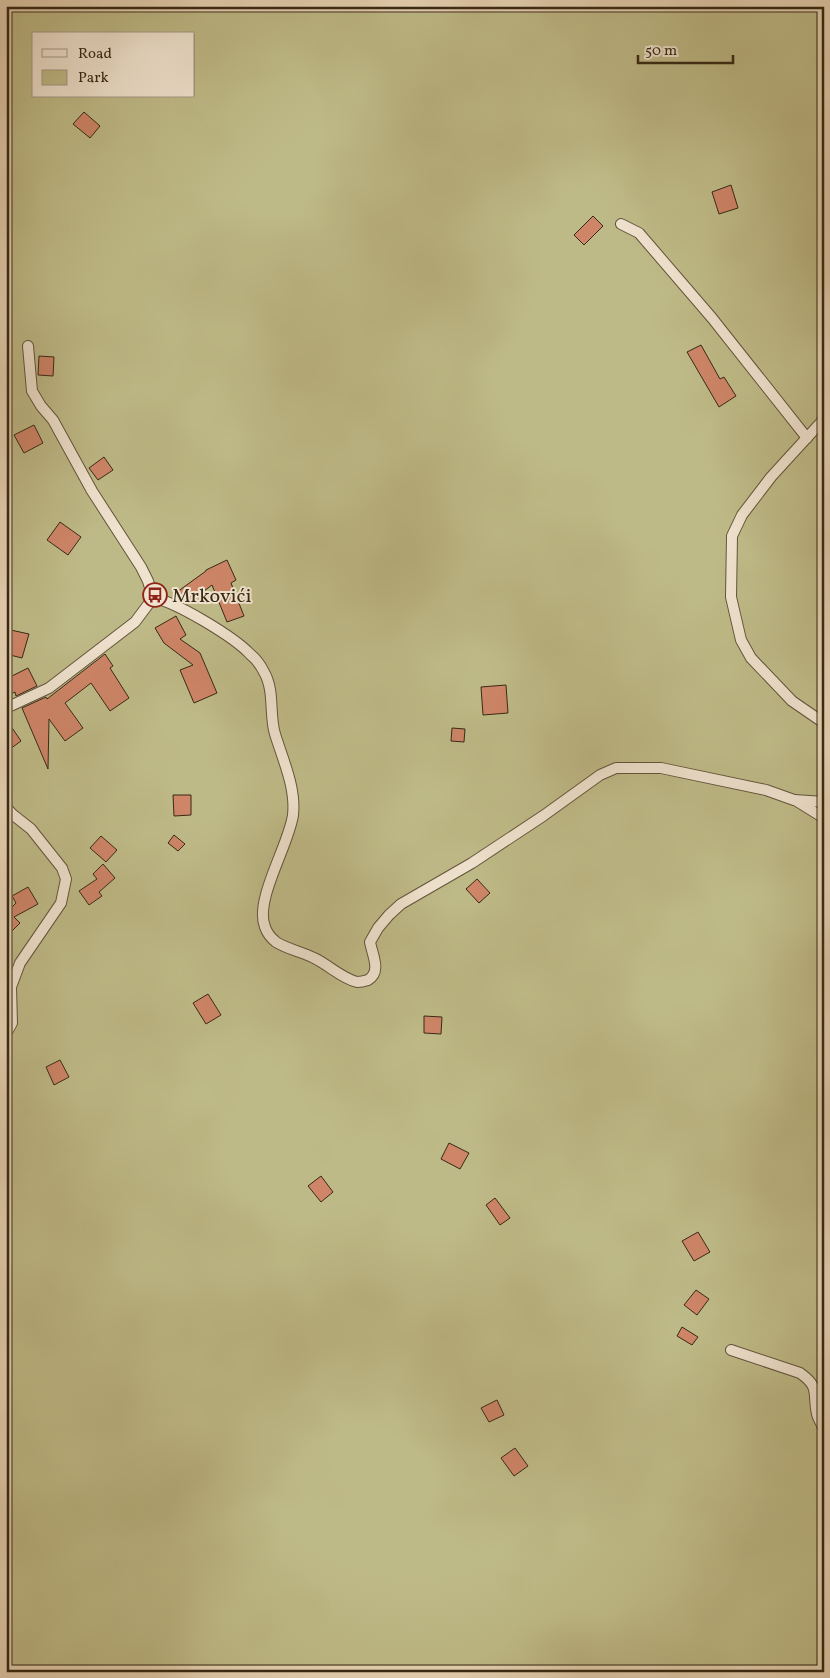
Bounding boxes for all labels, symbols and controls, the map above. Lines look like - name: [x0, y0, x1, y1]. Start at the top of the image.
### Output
- legend: [32, 32, 195, 98]
- scale bar: [638, 32, 732, 64]
- text: 50 m: [645, 41, 677, 62]
- text: Road: [78, 44, 112, 65]
- text: Park: [78, 68, 109, 89]
- bus stop icon: Mrkovići: [142, 582, 168, 608]
- place label: Mrkovići: [172, 583, 252, 611]

